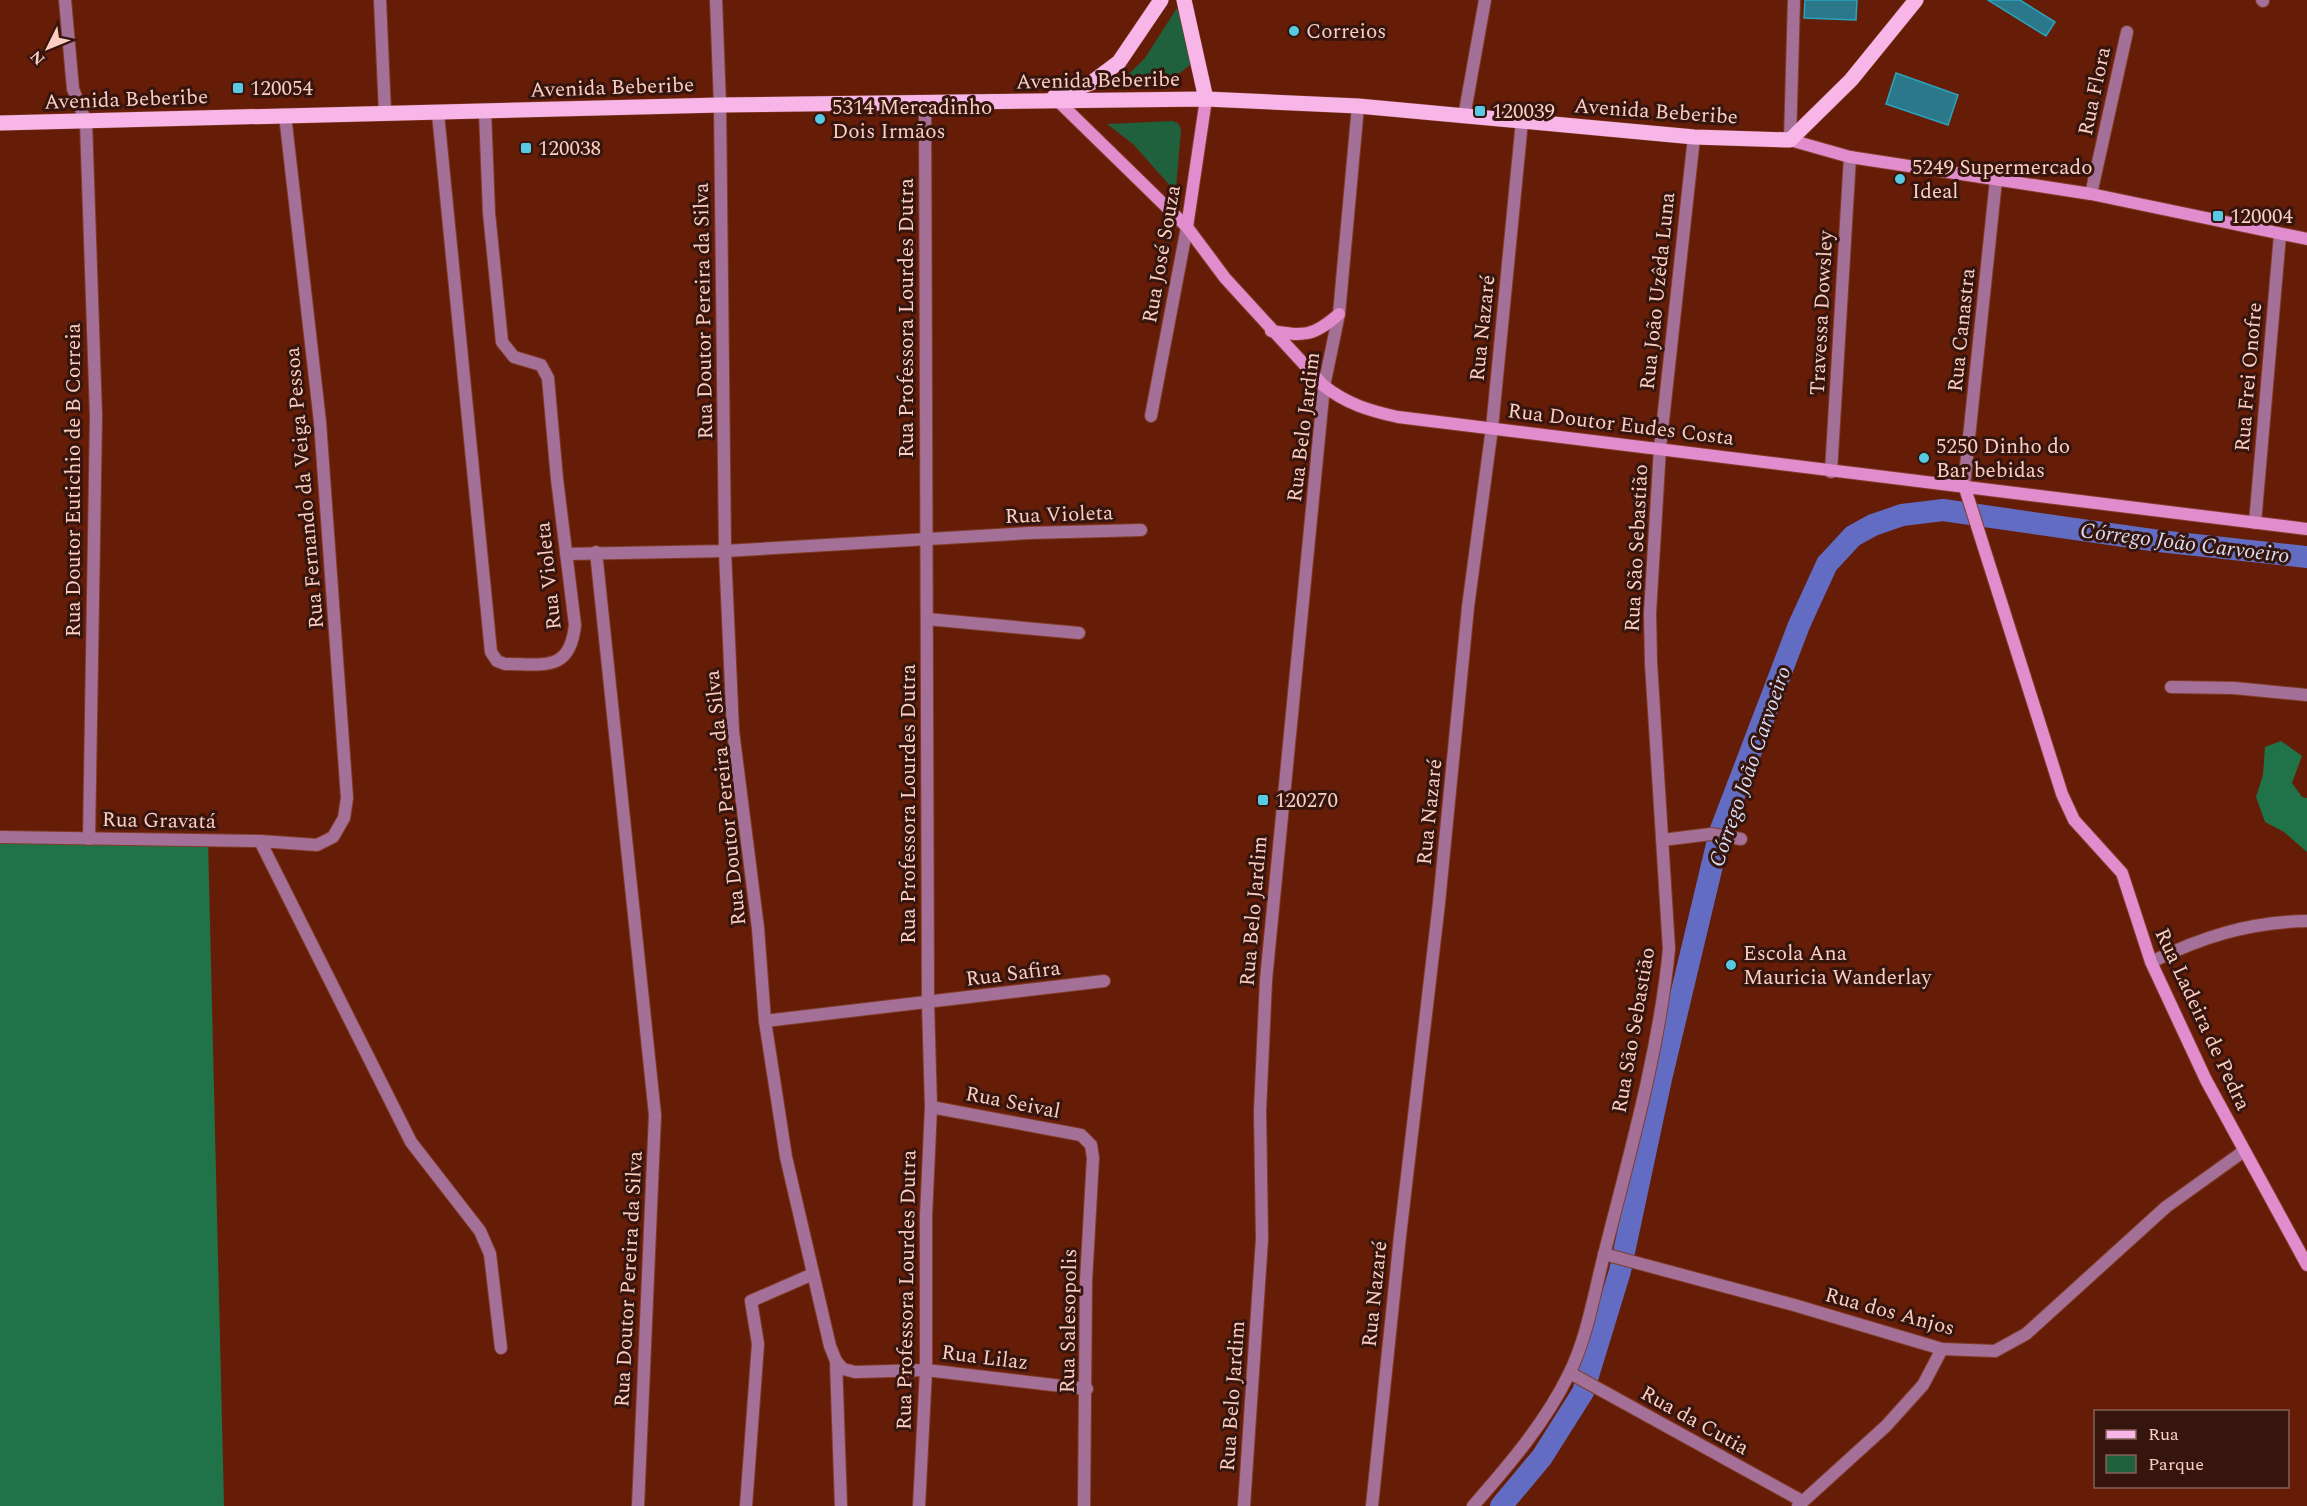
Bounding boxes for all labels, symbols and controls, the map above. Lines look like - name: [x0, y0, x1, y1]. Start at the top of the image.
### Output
- place label: Correios: [1306, 16, 1386, 48]
- north arrow: [18, 18, 78, 78]
- marker: Correios: [1287, 24, 1301, 38]
- street label: Rua Flora: [2070, 43, 2120, 139]
- text: N: [25, 45, 51, 71]
- street label: Avenida Beberibe: [1016, 64, 1180, 98]
- street label: Avenida Beberibe: [529, 69, 695, 107]
- place label: 120054: [250, 73, 313, 105]
- street label: Avenida Beberibe: [43, 81, 209, 119]
- marker: 120054: [231, 81, 245, 95]
- street label: Avenida Beberibe: [1573, 90, 1739, 134]
- place label: 5314 Mercadinho Dois Irmãos: [832, 92, 992, 148]
- place label: 120039: [1492, 96, 1555, 128]
- marker: 120039: [1473, 104, 1487, 118]
- marker: 5314 Mercadinho Dois Irmãos: [813, 112, 827, 126]
- place label: 120038: [538, 133, 601, 165]
- marker: 120038: [519, 141, 533, 155]
- place label: 5249 Supermercado Ideal: [1912, 152, 2093, 208]
- marker: 5249 Supermercado Ideal: [1893, 172, 1907, 186]
- street label: Rua Professora Lourdes Dutra: [891, 177, 923, 458]
- street label: Rua Doutor Pereira da Silva: [686, 182, 722, 440]
- street label: Rua José Souza: [1134, 182, 1190, 326]
- street label: Rua João Uzêda Luna: [1632, 190, 1684, 392]
- place label: 120004: [2230, 201, 2293, 233]
- marker: 120004: [2211, 209, 2225, 223]
- street label: Travessa Dowsley: [1802, 229, 1842, 396]
- street label: Rua Canastra: [1940, 266, 1984, 394]
- street label: Rua Nazaré: [1462, 273, 1504, 383]
- street label: Rua Frei Onofre: [2227, 301, 2271, 453]
- street label: Rua Doutor Eutichio de B Correia: [58, 322, 90, 637]
- street label: Rua Fernando da Veiga Pessoa: [277, 345, 333, 630]
- street label: Rua Belo Jardim: [1279, 350, 1329, 504]
- street label: Rua Doutor Eudes Costa: [1506, 395, 1737, 455]
- place label: 5250 Dinho do Bar bebidas: [1936, 431, 2070, 487]
- marker: 5250 Dinho do Bar bebidas: [1917, 451, 1931, 465]
- street label: Rua São Sebastião: [1617, 463, 1657, 633]
- street label: Rua Violeta: [1004, 497, 1115, 533]
- water label: Córrego João Carvoeiro: [2078, 514, 2291, 573]
- street label: Rua Violeta: [527, 519, 571, 632]
- water label: Córrego João Carvoeiro: [1701, 662, 1800, 871]
- street label: Rua Professora Lourdes Dutra: [893, 663, 925, 944]
- street label: Rua Doutor Pereira da Silva: [697, 668, 755, 927]
- street label: Rua Nazaré: [1409, 757, 1451, 867]
- place label: 120270: [1275, 785, 1338, 817]
- marker: 120270: [1256, 793, 1270, 807]
- street label: Rua Gravatá: [102, 804, 217, 838]
- street label: Rua Belo Jardim: [1231, 835, 1277, 988]
- street label: Rua Ladeira de Pedra: [2146, 923, 2259, 1117]
- place label: Escola Ana Mauricia Wanderlay: [1743, 938, 1932, 994]
- street label: Rua São Sebastião: [1604, 945, 1664, 1116]
- street label: Rua Safira: [964, 952, 1063, 996]
- marker: Escola Ana Mauricia Wanderlay: [1724, 958, 1738, 972]
- street label: Rua Seival: [963, 1078, 1063, 1128]
- street label: Rua Doutor Pereira da Silva: [606, 1149, 652, 1408]
- street label: Rua Professora Lourdes Dutra: [889, 1149, 925, 1430]
- street label: Rua Nazaré: [1354, 1239, 1396, 1349]
- street label: Rua Salesopolis: [1052, 1248, 1086, 1394]
- street label: Rua dos Anjos: [1821, 1279, 1958, 1345]
- street label: Rua Belo Jardim: [1212, 1320, 1254, 1472]
- street label: Rua Lilaz: [940, 1337, 1030, 1379]
- street label: Rua da Cutia: [1634, 1378, 1755, 1464]
- legend: [2094, 1410, 2289, 1488]
- text: Rua: [2148, 1421, 2179, 1448]
- text: Parque: [2148, 1451, 2204, 1478]

